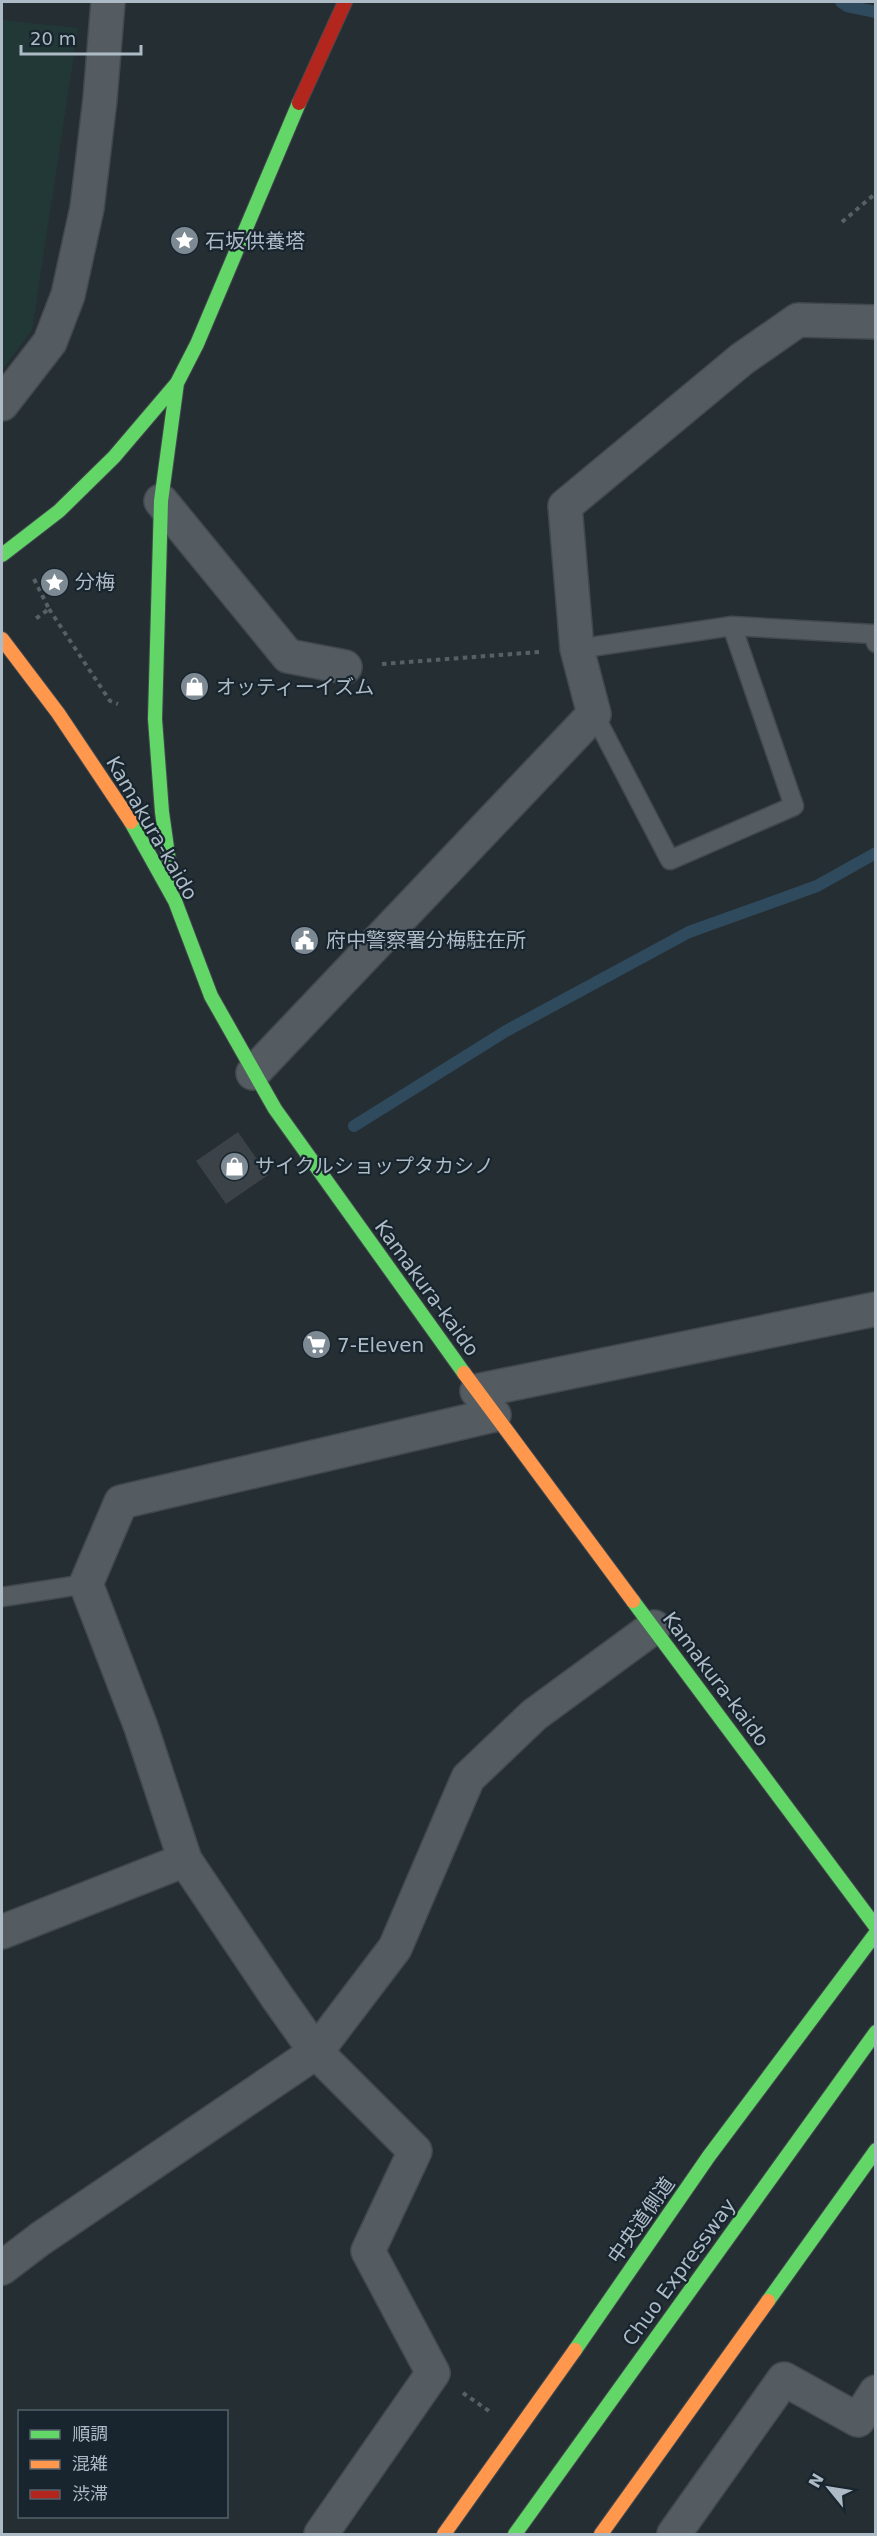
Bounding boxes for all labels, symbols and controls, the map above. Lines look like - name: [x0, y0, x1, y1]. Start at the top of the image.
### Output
- scale bar: [21, 18, 141, 56]
- text: 20 m: [30, 28, 76, 49]
- place icon: 石坂供養塔: [168, 225, 200, 257]
- place label: 石坂供養塔: [205, 229, 305, 253]
- place icon: 分梅: [38, 566, 70, 598]
- place label: 分梅: [75, 570, 115, 594]
- shop icon: オッティーイズム: [179, 671, 211, 703]
- place label: オッティーイズム: [216, 675, 374, 699]
- street label: Kamakura-kaido: [101, 752, 203, 904]
- public building icon: 府中警察署分梅駐在所: [289, 924, 321, 956]
- place label: 府中警察署分梅駐在所: [326, 928, 526, 952]
- shop icon: サイクルショップタカシノ: [218, 1150, 250, 1182]
- place label: サイクルショップタカシノ: [255, 1154, 494, 1178]
- street label: Kamakura-kaido: [370, 1215, 484, 1361]
- supermarket icon: 7-Eleven: [300, 1329, 332, 1361]
- place label: 7-Eleven: [337, 1333, 424, 1357]
- street label: Kamakura-kaido: [658, 1607, 774, 1751]
- street label: 中央道側道: [602, 2172, 680, 2268]
- street label: Chuo Expressway: [617, 2193, 741, 2350]
- legend: [18, 2410, 228, 2518]
- text: 順調: [72, 2423, 108, 2444]
- text: 混雑: [72, 2453, 108, 2474]
- north arrow: [799, 2458, 859, 2518]
- text: N: [805, 2470, 828, 2491]
- text: 渋滞: [72, 2483, 108, 2504]

